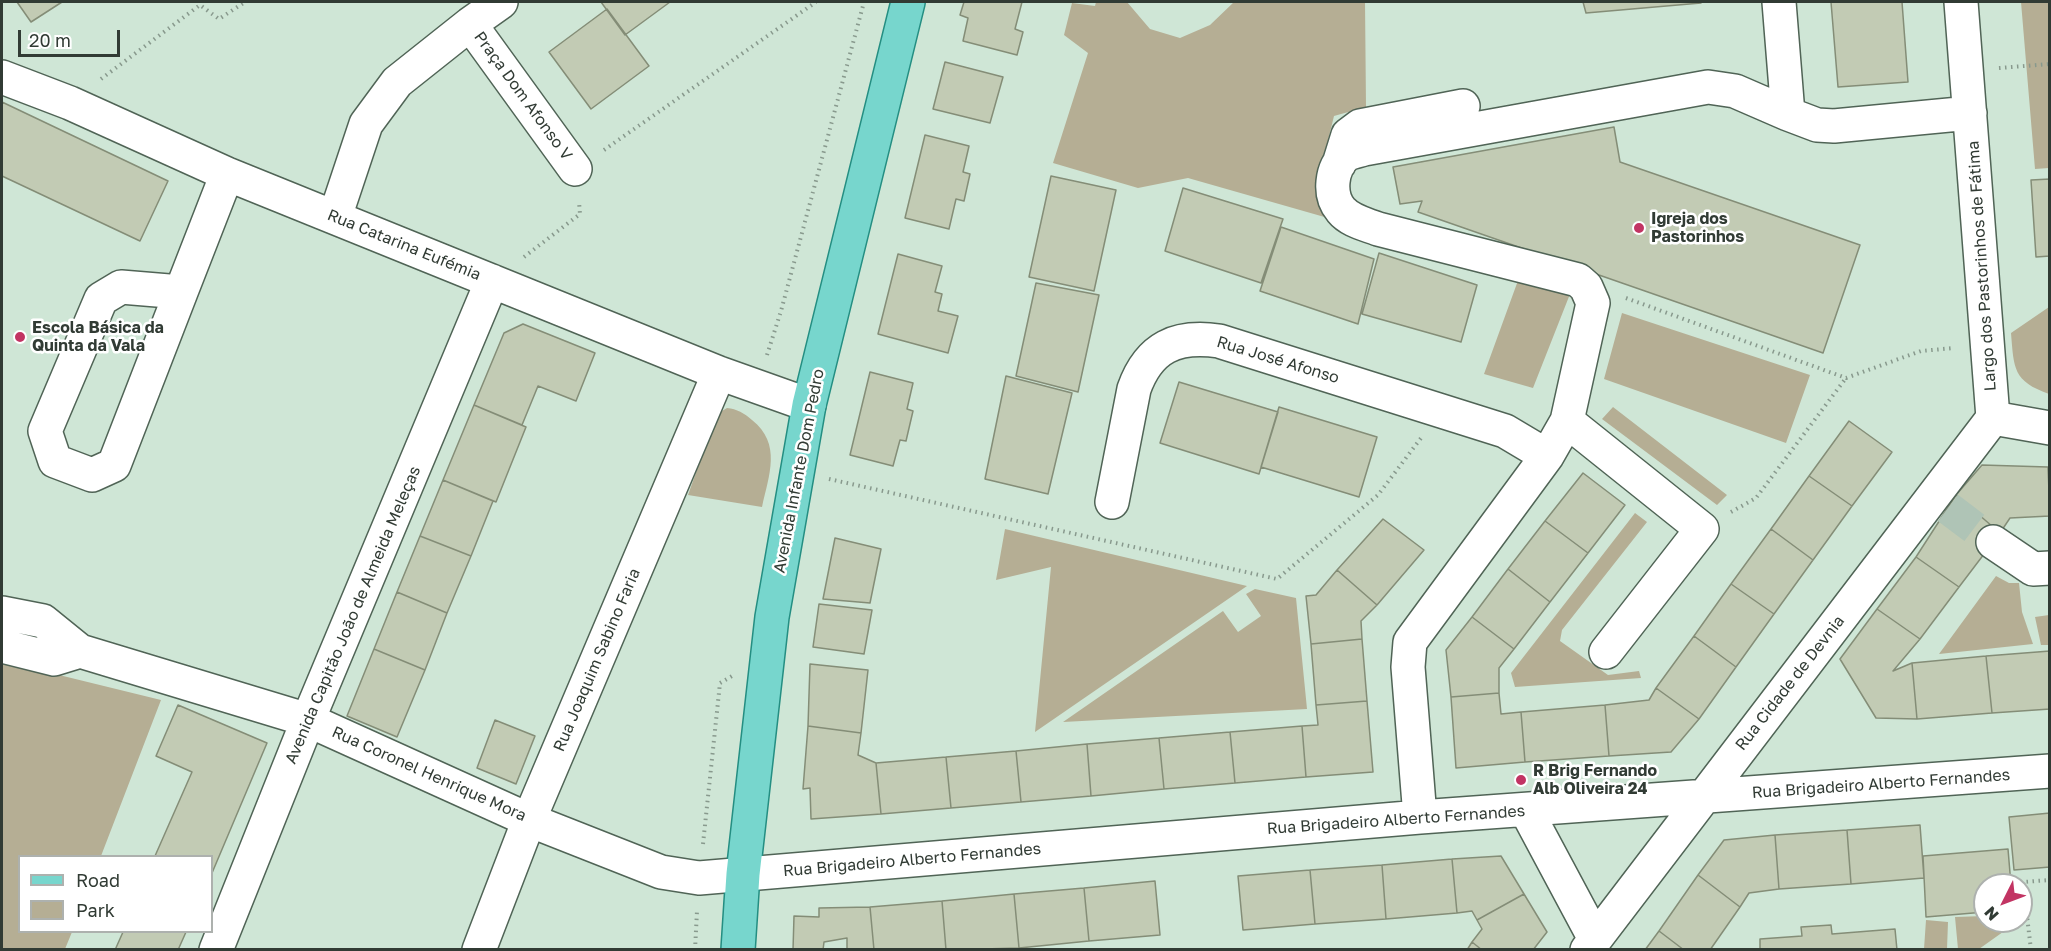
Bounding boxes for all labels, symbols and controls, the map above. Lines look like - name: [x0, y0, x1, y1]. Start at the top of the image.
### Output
- scale bar: [21, 18, 123, 56]
- street label: Praça Dom Afonso V: [470, 28, 576, 164]
- text: 20 m: [29, 29, 71, 51]
- street label: Largo dos Pastorinhos de Fátima: [1964, 140, 2000, 392]
- street label: Rua Catarina Eufémia: [324, 205, 484, 285]
- place label: Igreja dos Pastorinhos: [1651, 209, 1744, 247]
- marker: Igreja dos Pastorinhos: [1632, 221, 1646, 235]
- place label: Escola Básica da Quinta da Vala: [32, 318, 164, 356]
- marker: Escola Básica da Quinta da Vala: [13, 330, 27, 344]
- street label: Rua José Afonso: [1214, 332, 1342, 388]
- street label: Avenida Infante Dom Pedro: [770, 367, 828, 575]
- street label: Avenida Capitão João de Almeida Meleças: [281, 463, 425, 767]
- street label: Rua Joaquim Sabino Faria: [550, 565, 644, 755]
- street label: Rua Cidade de Devnia: [1731, 612, 1849, 754]
- street label: Rua Coronel Henrique Mora: [329, 722, 529, 826]
- place label: R Brig Fernando Alb Oliveira 24: [1533, 761, 1657, 799]
- street label: Rua Brigadeiro Alberto Fernandes: [1751, 765, 2011, 803]
- marker: R Brig Fernando Alb Oliveira 24: [1514, 773, 1528, 787]
- street label: Rua Brigadeiro Alberto Fernandes: [1266, 801, 1526, 839]
- street label: Rua Brigadeiro Alberto Fernandes: [782, 839, 1042, 881]
- legend: [18, 855, 213, 933]
- text: Road: [76, 869, 120, 891]
- north arrow: [1973, 873, 2033, 933]
- text: Park: [76, 899, 115, 921]
- text: N: [1980, 902, 2003, 925]

